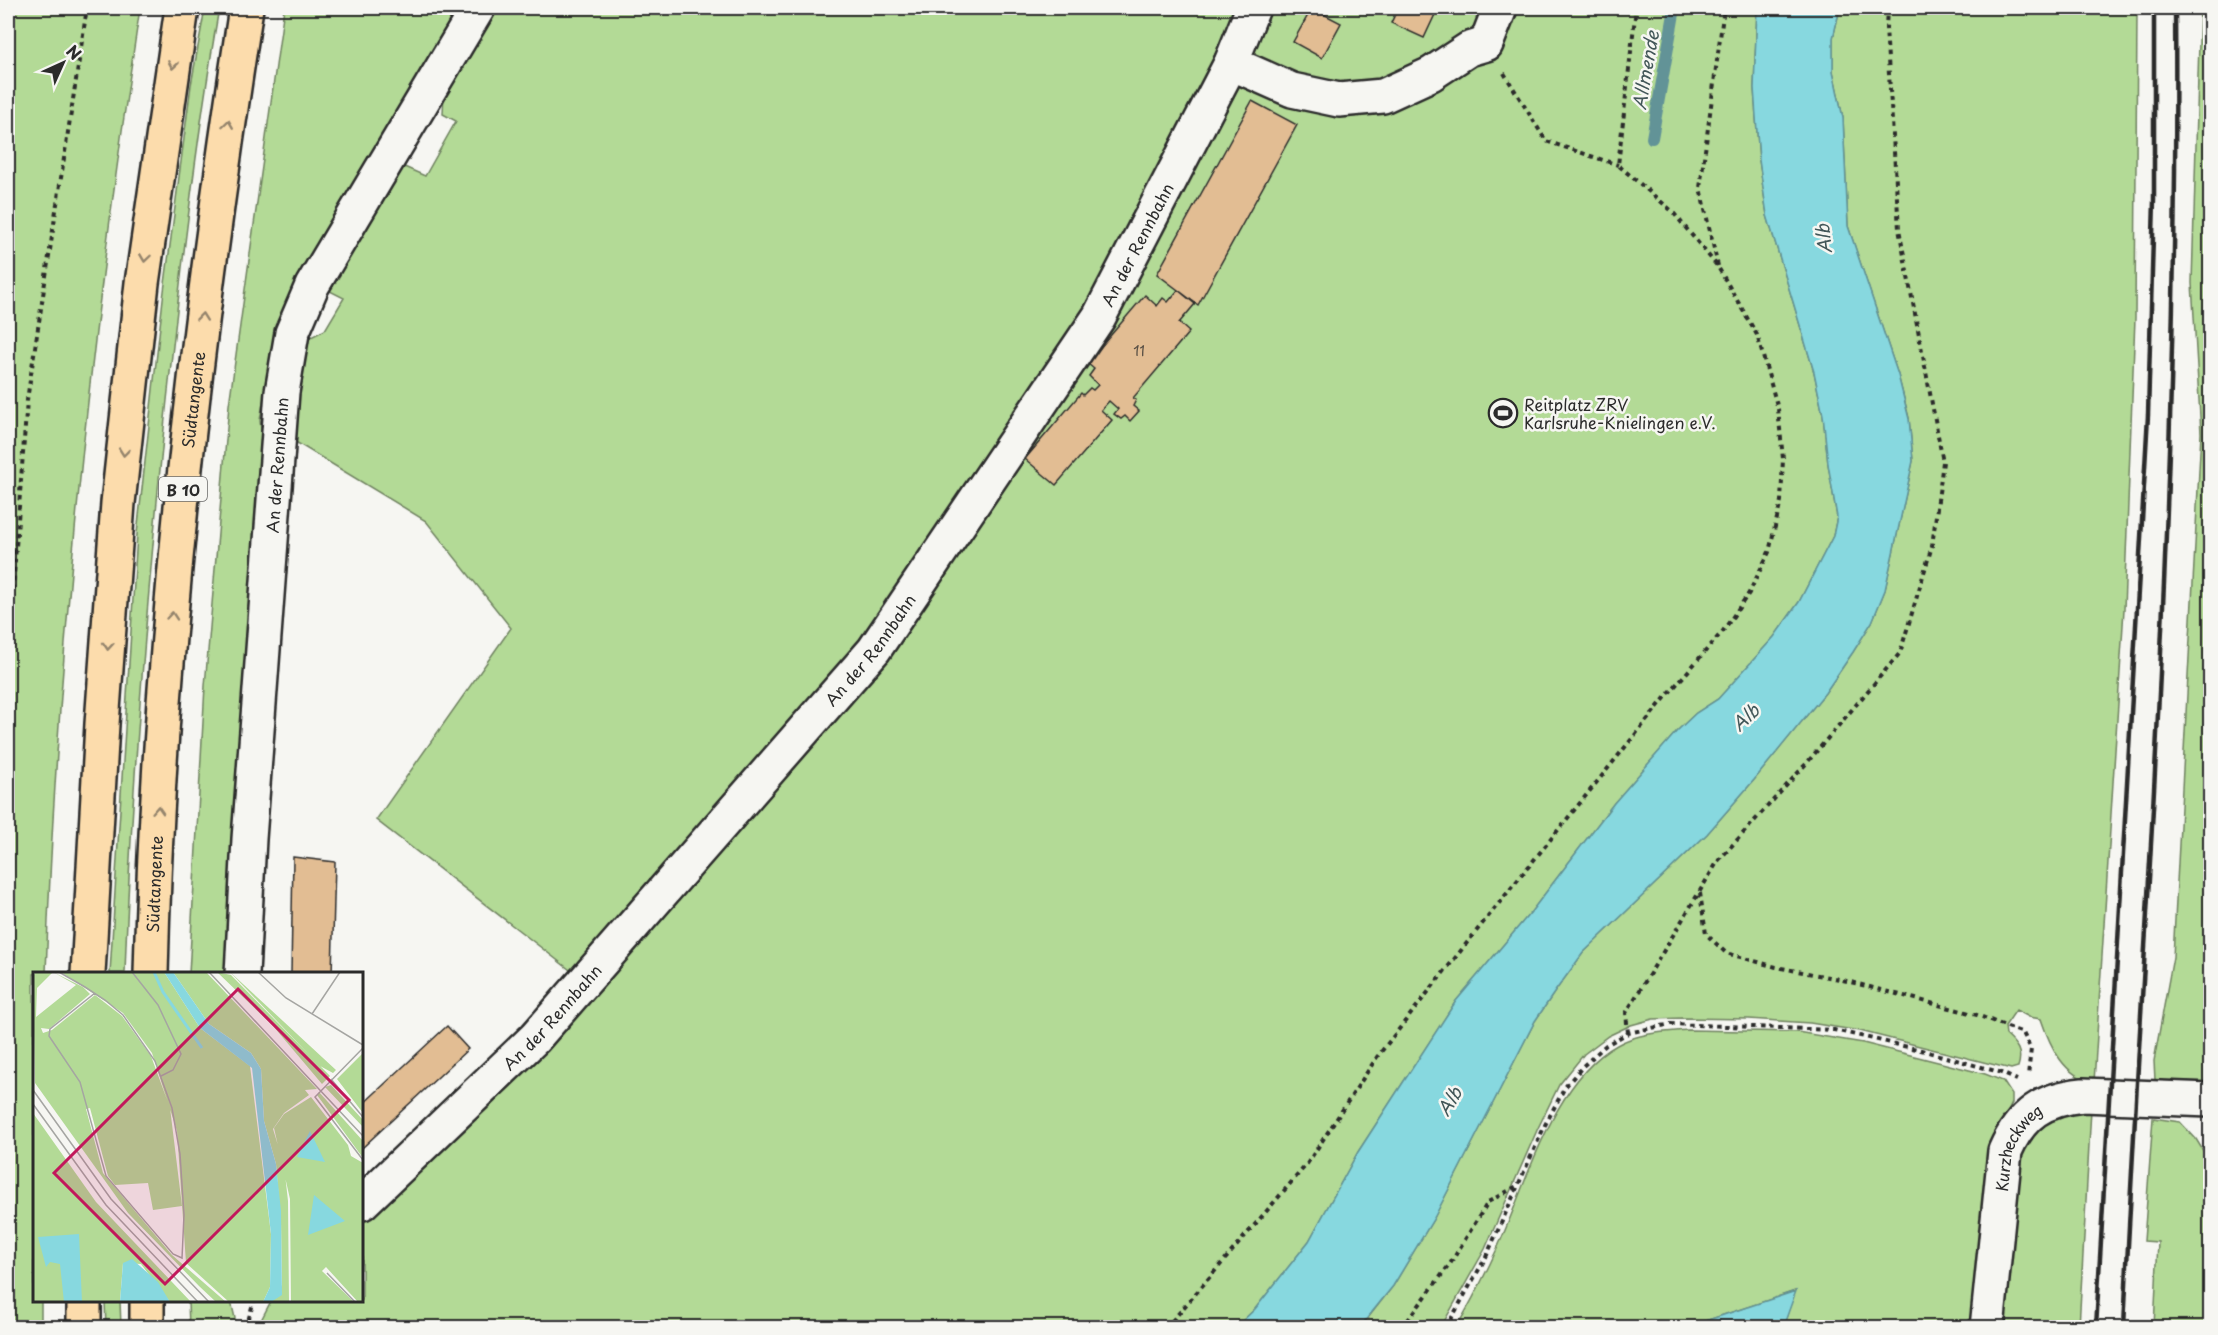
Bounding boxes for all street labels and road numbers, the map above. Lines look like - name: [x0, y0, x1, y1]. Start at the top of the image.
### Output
- street label: An der Rennbahn: [1095, 179, 1179, 310]
- street label: Südtangente: [175, 350, 210, 449]
- street label: An der Rennbahn: [260, 396, 294, 534]
- road number: B 10: [159, 477, 207, 501]
- street label: An der Rennbahn: [819, 589, 921, 711]
- street label: Südtangente: [140, 835, 168, 933]
- street label: An der Rennbahn: [497, 959, 607, 1075]
- street label: Kurzheckweg: [1989, 1097, 2047, 1193]

